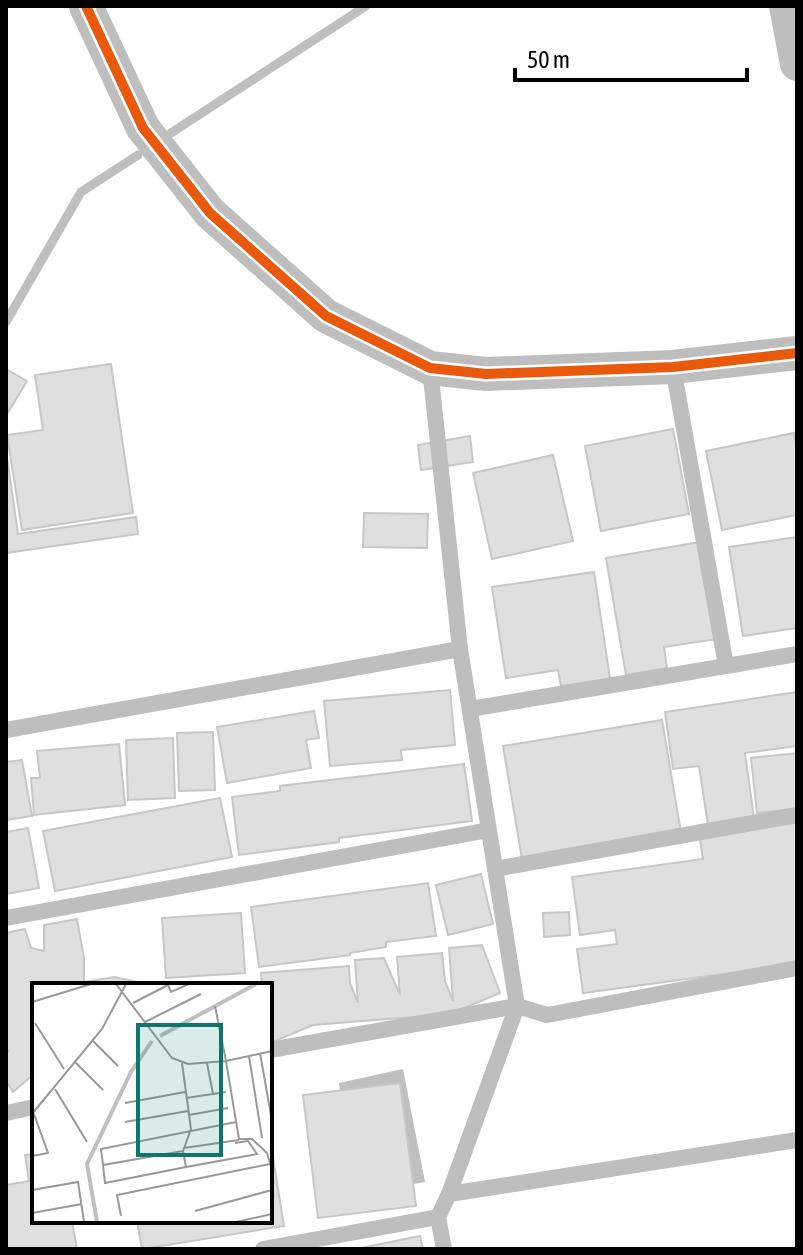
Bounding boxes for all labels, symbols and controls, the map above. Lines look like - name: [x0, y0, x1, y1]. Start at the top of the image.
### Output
- scale bar: [515, 32, 747, 82]
- text: 50 m: [527, 46, 570, 73]
- inset map: [32, 983, 272, 1223]

